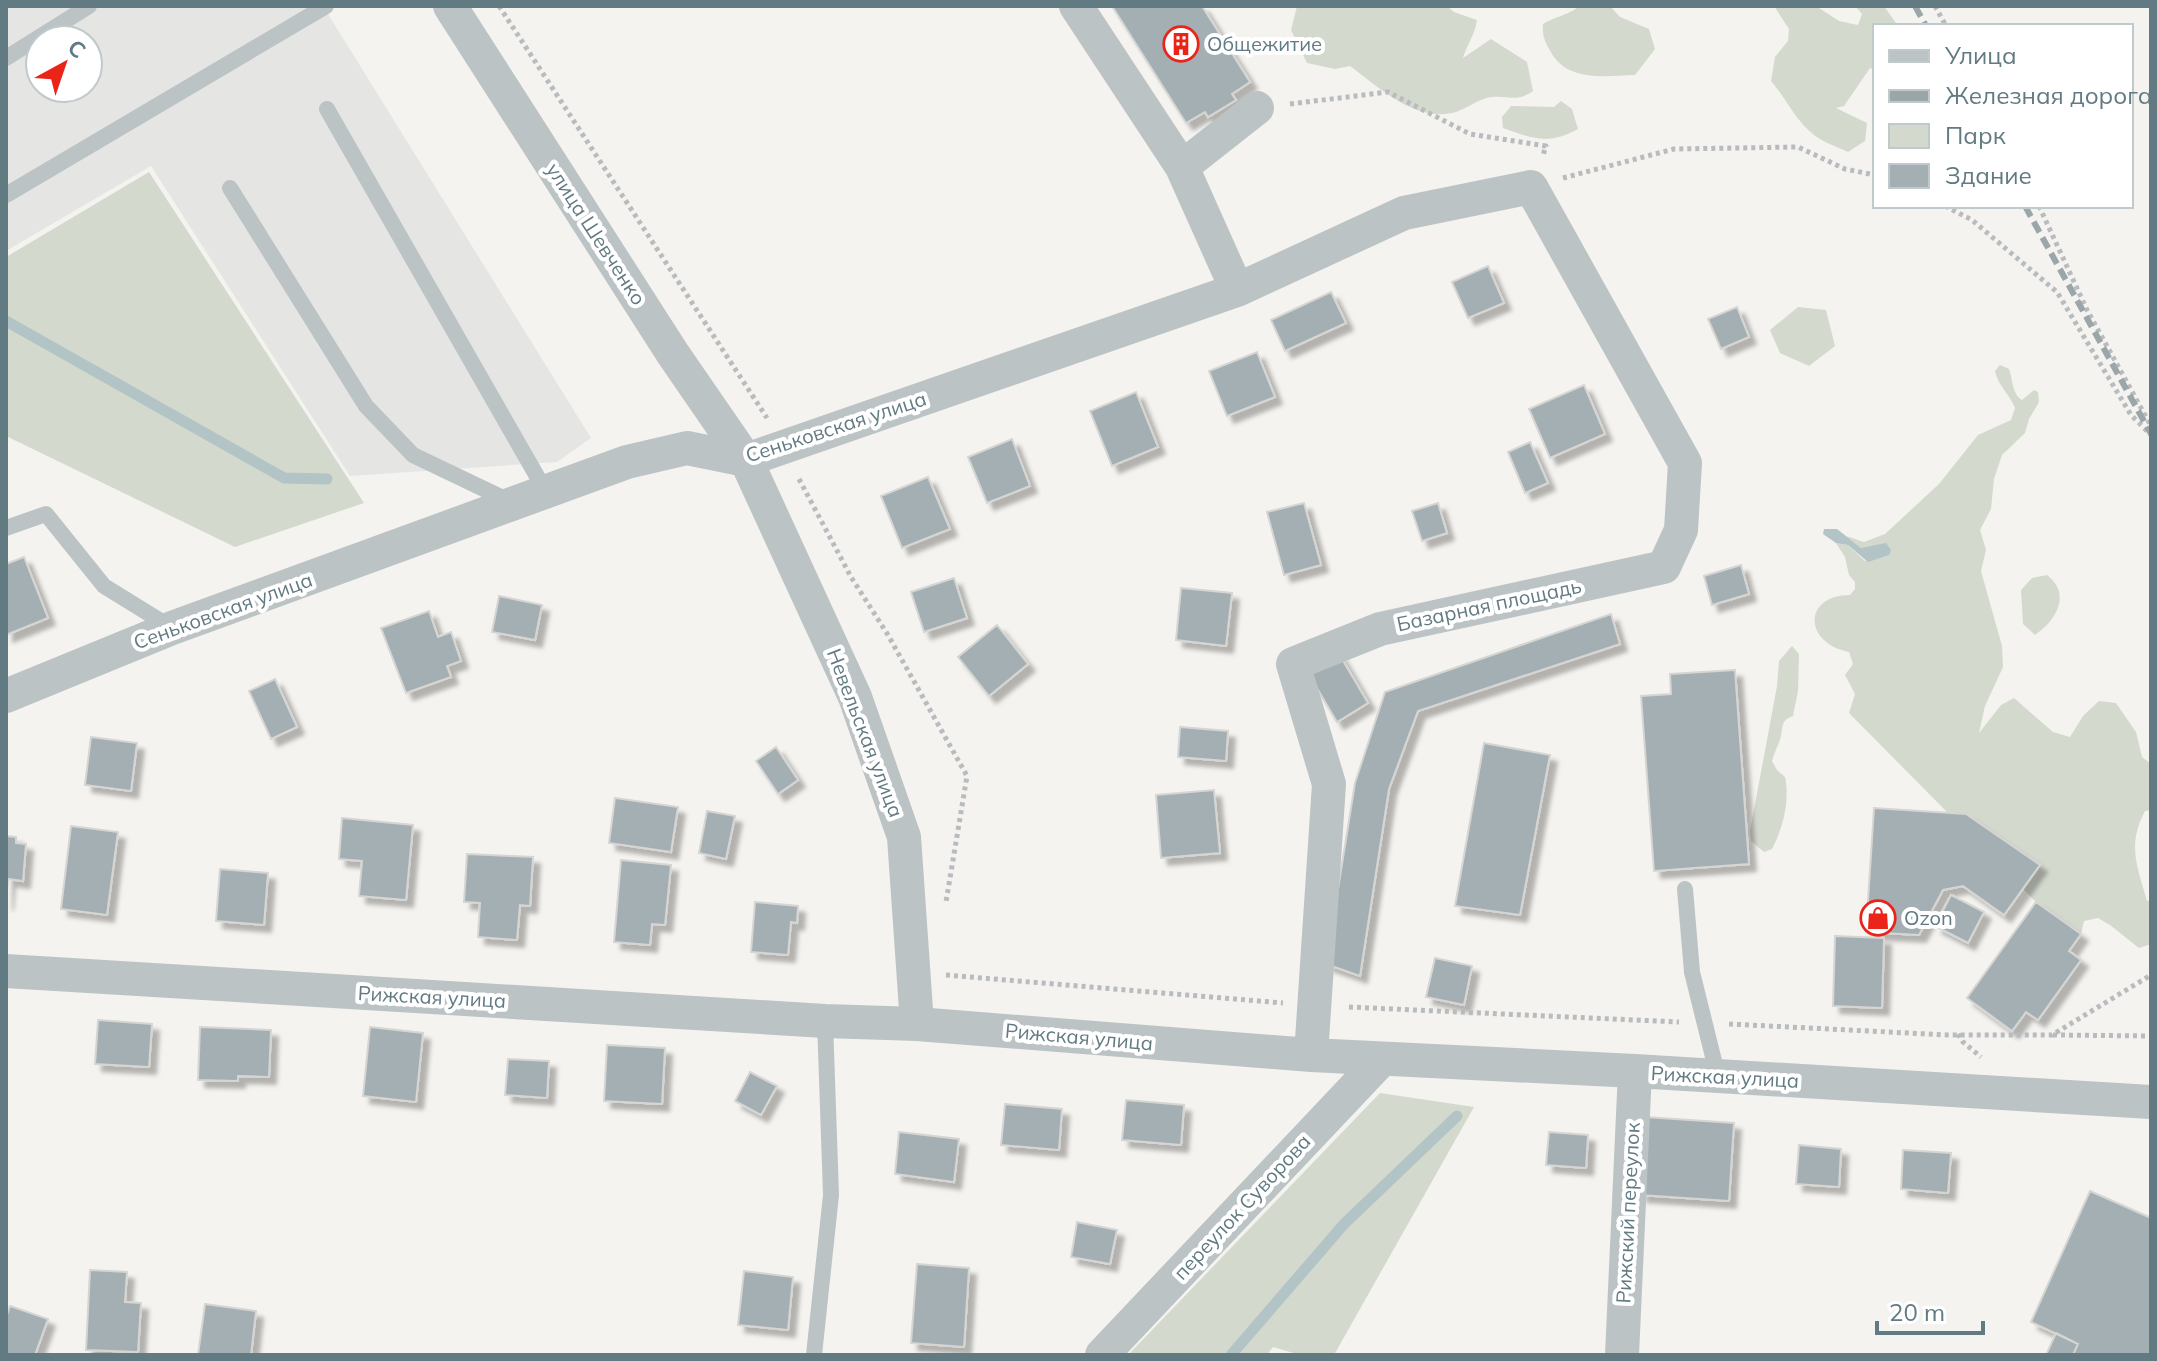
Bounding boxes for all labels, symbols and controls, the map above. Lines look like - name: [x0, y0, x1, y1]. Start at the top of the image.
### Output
- north arrow: [24, 24, 104, 104]
- legend: [1873, 24, 2133, 208]
- building icon: Общежитие: [1162, 25, 1200, 63]
- place label: Общежитие: [1207, 31, 1322, 56]
- text: С: [62, 33, 92, 64]
- text: Улица: [1944, 40, 2017, 70]
- text: Железная дорога: [1945, 80, 2153, 110]
- text: Парк: [1945, 120, 2006, 150]
- street label: улица Шевченко: [541, 158, 652, 309]
- text: Здание: [1945, 160, 2032, 190]
- street label: Сеньковская улица: [742, 385, 929, 468]
- street label: Сеньковская улица: [130, 567, 316, 655]
- street label: Базарная площадь: [1394, 573, 1584, 636]
- street label: Невельская улица: [822, 645, 909, 821]
- shop icon: Ozon: [1859, 899, 1897, 937]
- place label: Ozon: [1904, 905, 1953, 930]
- street label: Рижская улица: [357, 980, 507, 1013]
- street label: Рижская улица: [1004, 1018, 1154, 1055]
- street label: Рижская улица: [1650, 1060, 1800, 1093]
- street label: Рижский переулок: [1610, 1122, 1645, 1304]
- street label: переулок Суворова: [1168, 1129, 1316, 1285]
- scale bar: [1877, 1285, 1983, 1335]
- text: 20 m: [1889, 1297, 1945, 1327]

